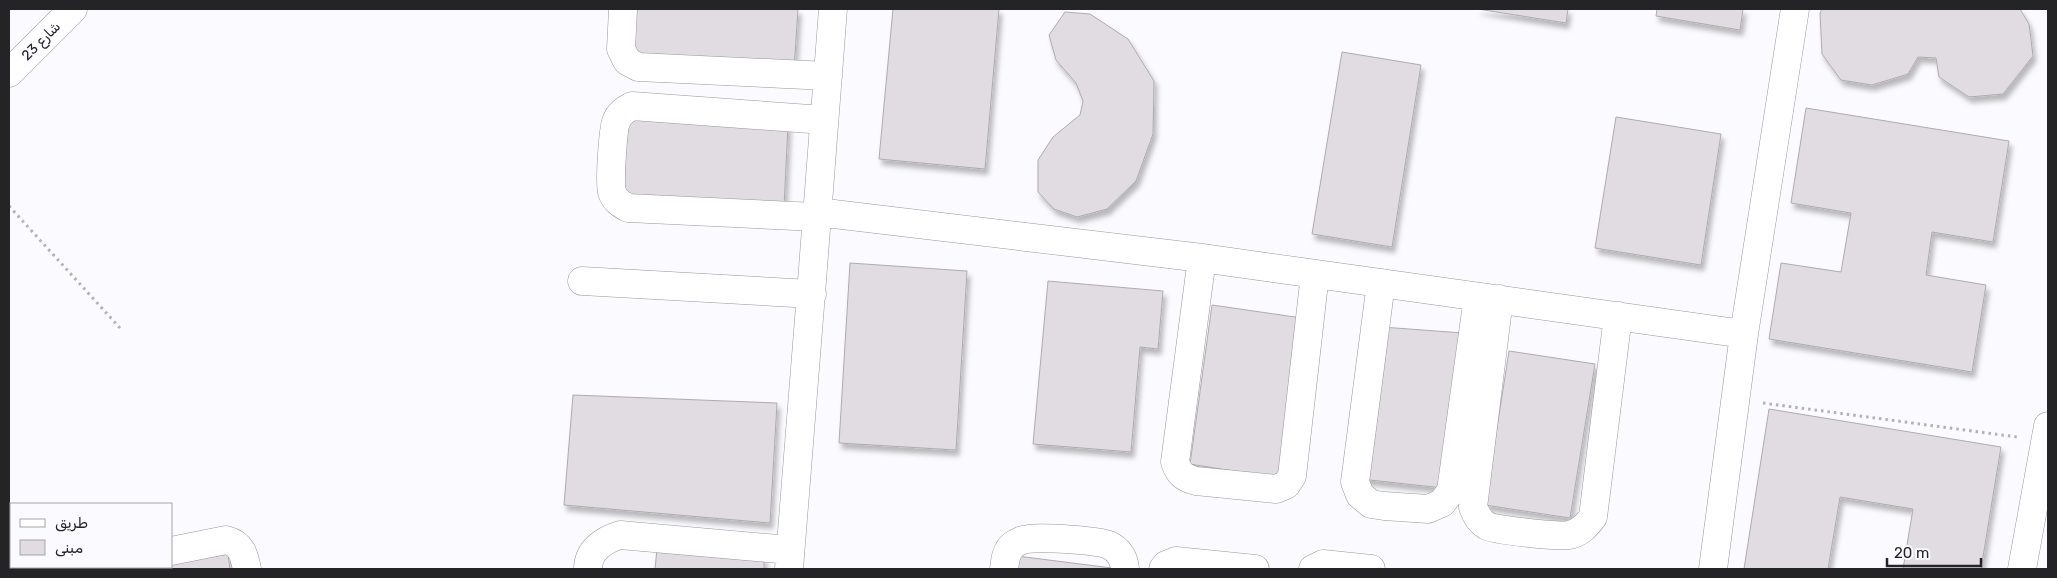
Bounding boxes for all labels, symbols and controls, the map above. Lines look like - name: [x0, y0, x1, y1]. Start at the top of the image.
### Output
- street label: شارع 23: [18, 18, 65, 65]
- legend: [10, 503, 172, 568]
- text: طريق: [55, 514, 88, 532]
- scale bar: [1887, 536, 1981, 568]
- text: مبنى: [55, 539, 83, 557]
- text: 20 m: [1894, 544, 1929, 562]

